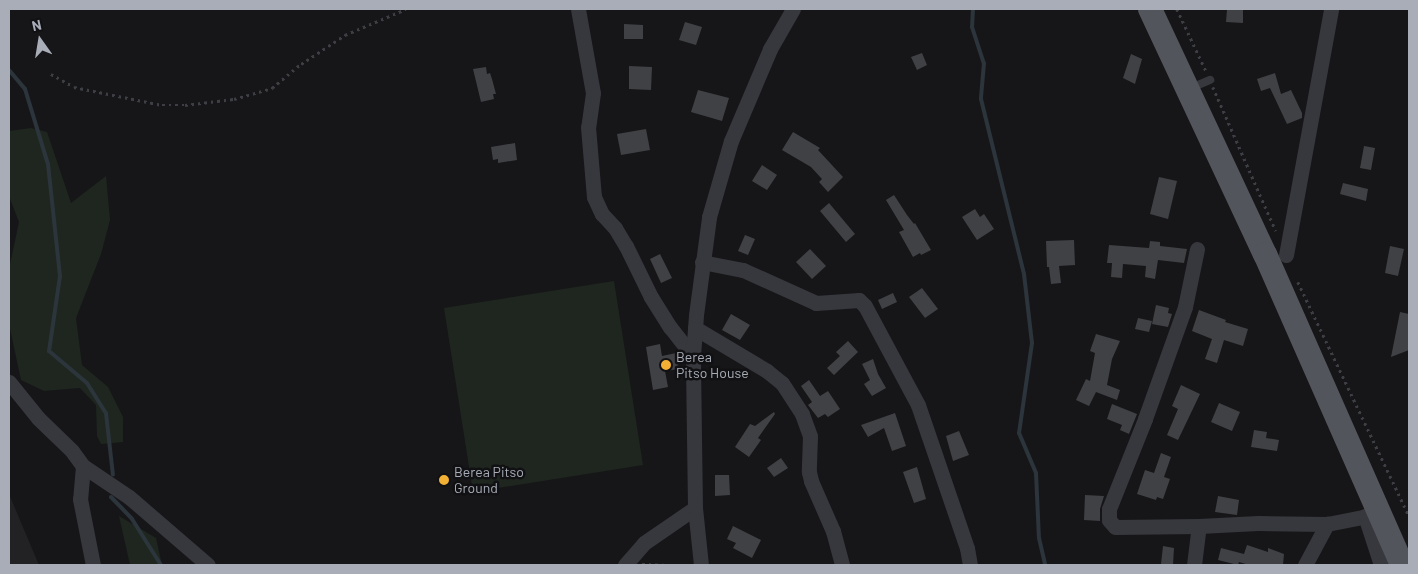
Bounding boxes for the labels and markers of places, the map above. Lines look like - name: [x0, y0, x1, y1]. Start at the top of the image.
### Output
- place label: Berea Pitso House: [676, 349, 749, 382]
- marker: Berea Pitso House: [660, 359, 672, 371]
- place label: Berea Pitso Ground: [454, 464, 524, 497]
- marker: Berea Pitso Ground: [438, 474, 450, 486]

